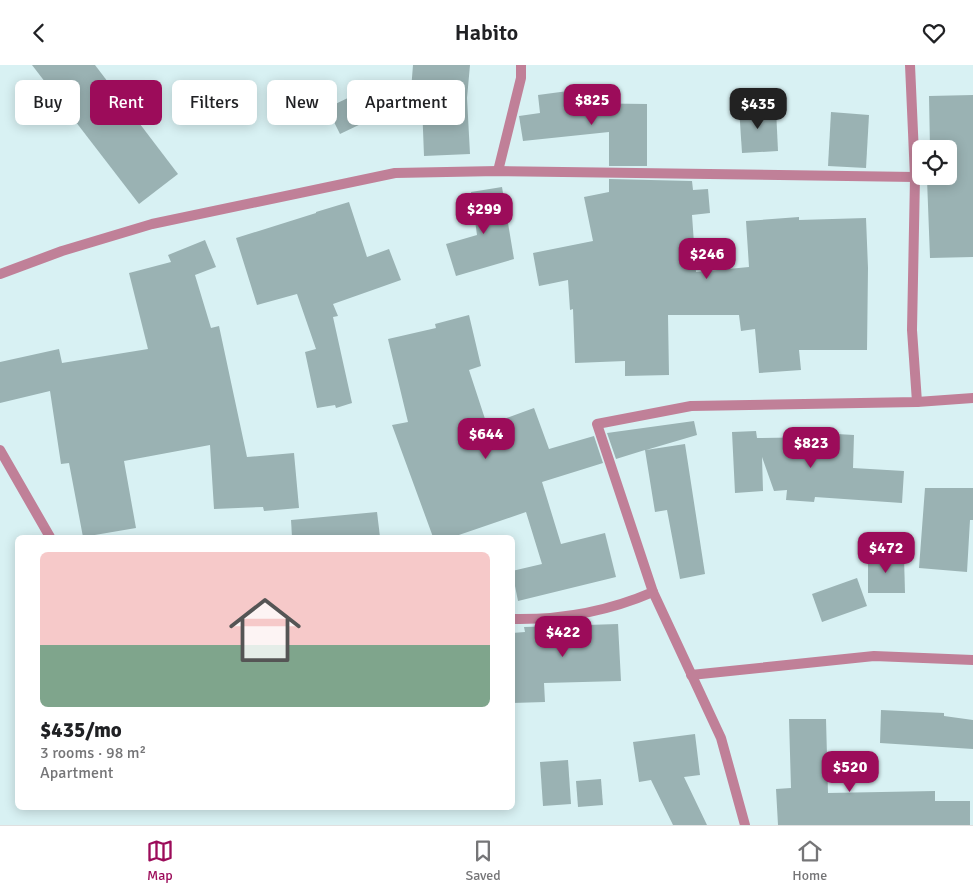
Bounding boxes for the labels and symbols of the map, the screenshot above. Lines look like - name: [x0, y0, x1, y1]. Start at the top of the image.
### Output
- pin: $825: [562, 83, 622, 126]
- pin: $435: [728, 87, 788, 130]
- pin: $299: [454, 193, 514, 235]
- pin: $246: [677, 237, 737, 280]
- pin: $644: [456, 417, 516, 460]
- pin: $823: [781, 427, 841, 469]
- pin: $472: [856, 531, 916, 574]
- pin: $422: [533, 615, 593, 658]
- pin: $520: [820, 751, 880, 793]

